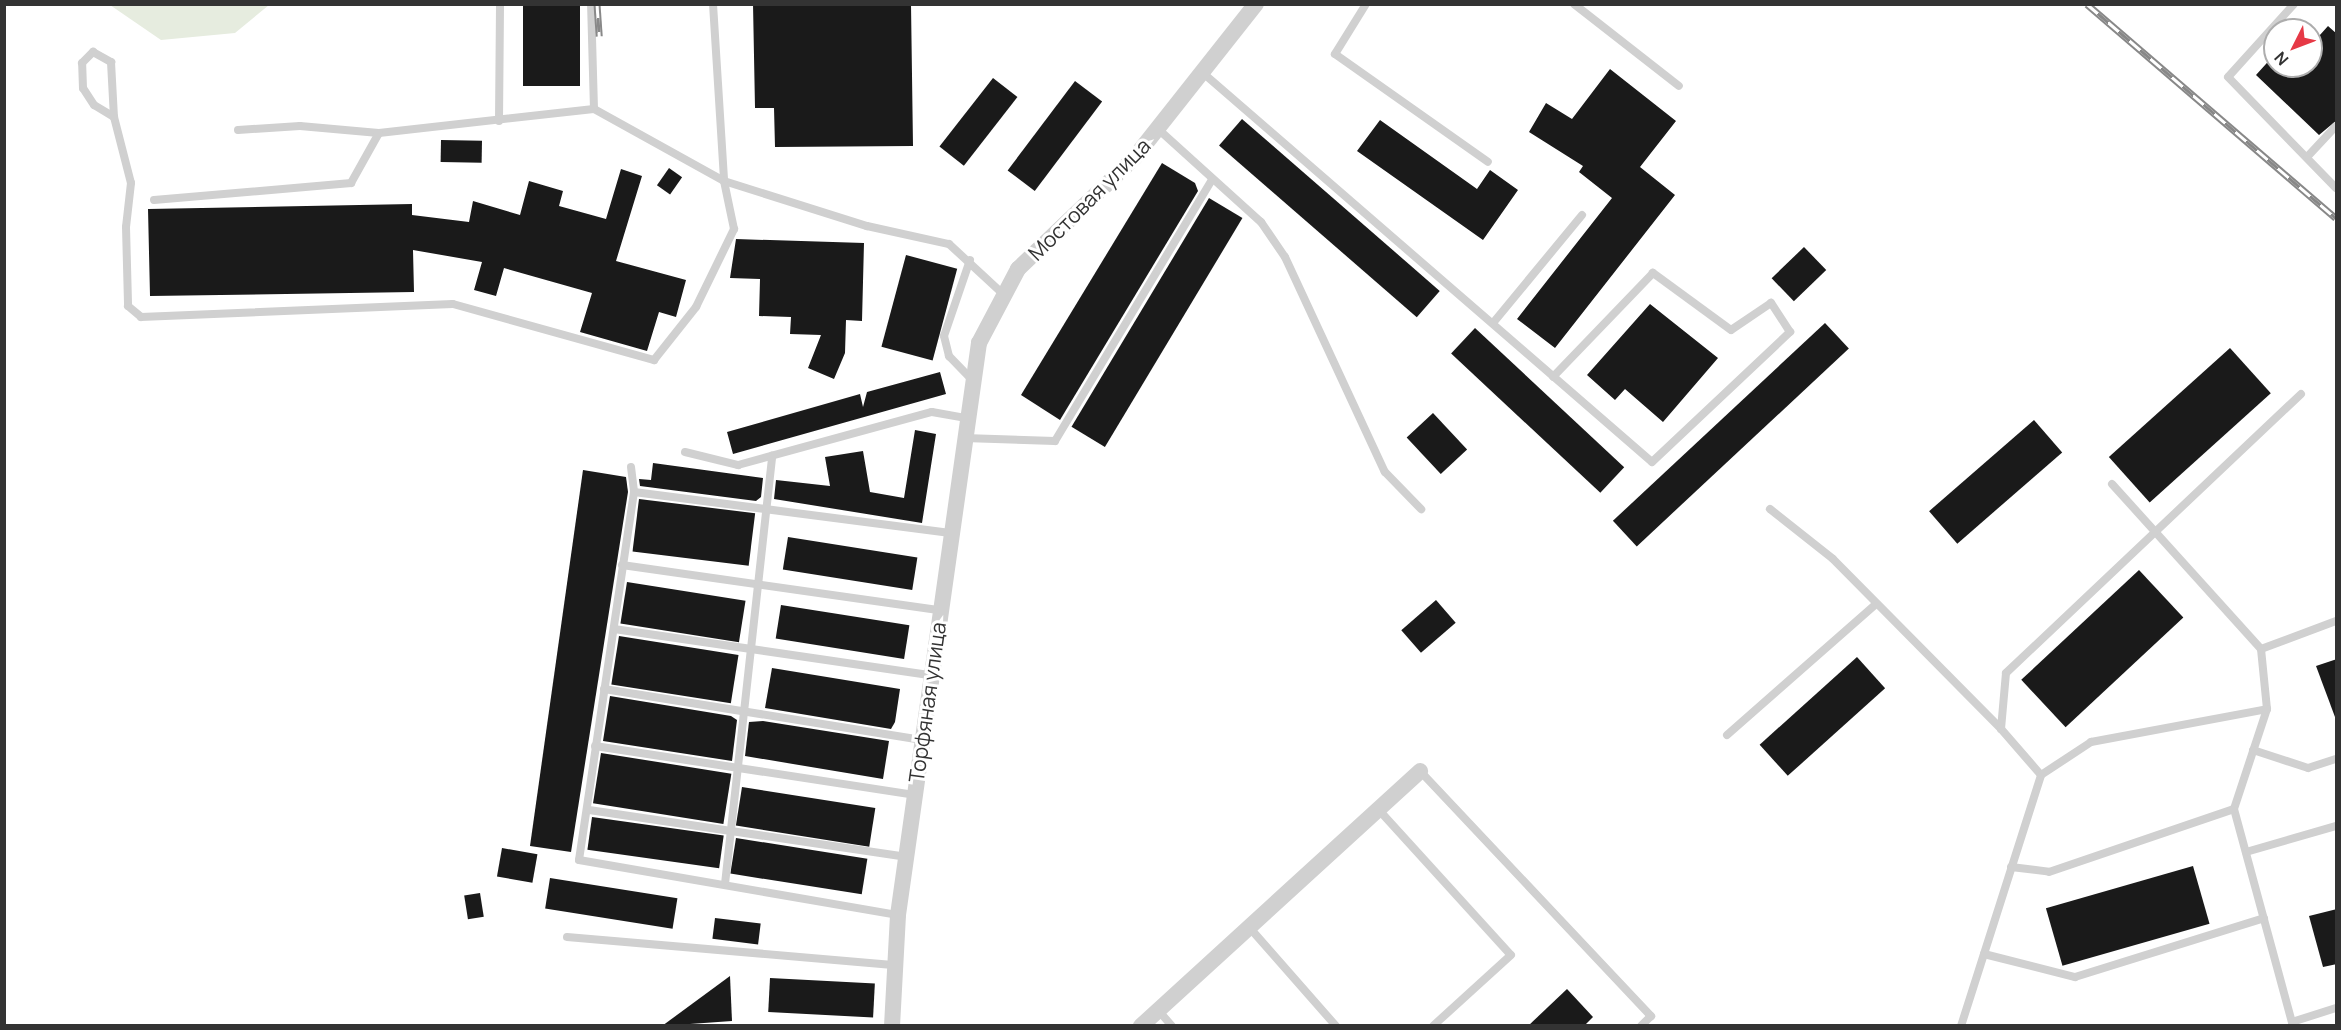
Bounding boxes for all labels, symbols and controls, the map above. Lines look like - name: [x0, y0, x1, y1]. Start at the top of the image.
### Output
- north arrow: [2263, 18, 2323, 78]
- text: N: [2269, 47, 2293, 70]
- street label: Мостовая улица: [1023, 133, 1155, 265]
- street label: Торфяная улица: [903, 620, 951, 784]

